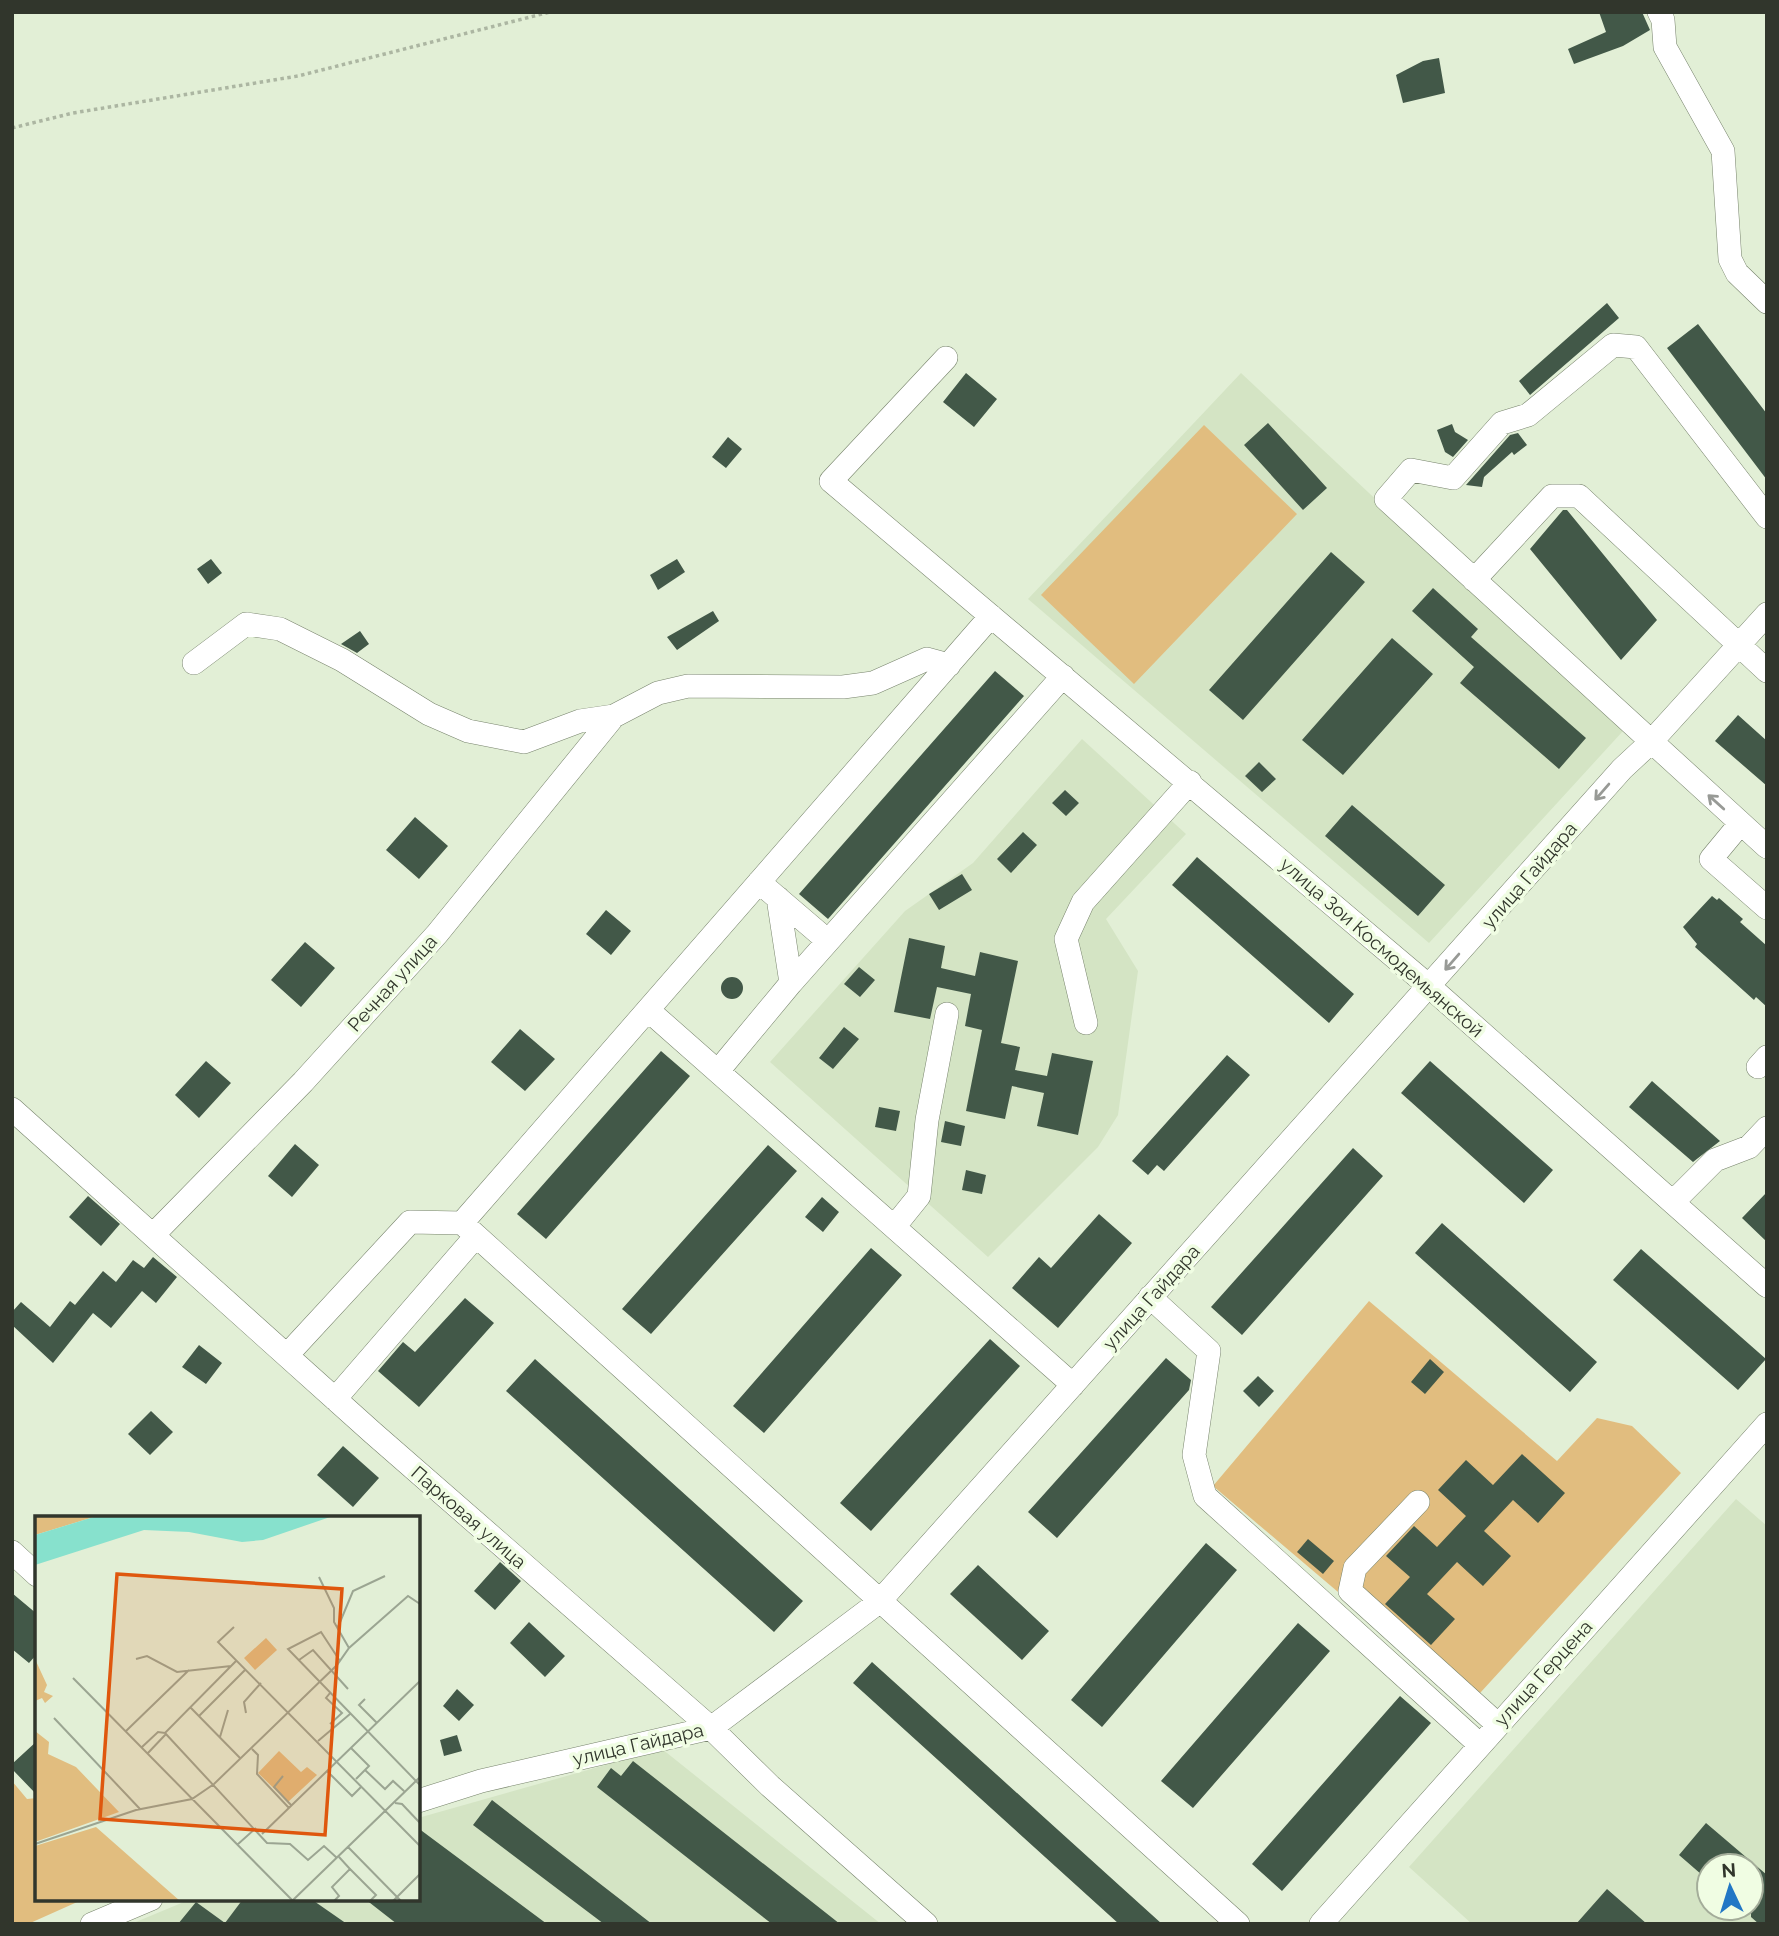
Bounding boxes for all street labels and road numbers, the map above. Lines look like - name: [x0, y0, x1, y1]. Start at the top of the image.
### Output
- street label: улица Гайдара: [1477, 817, 1581, 933]
- street label: улица Зои Космодемьянской: [1276, 853, 1488, 1041]
- street label: Речная улица: [343, 930, 441, 1036]
- street label: улица Гайдара: [1098, 1240, 1204, 1354]
- street label: Парковая улица: [407, 1461, 531, 1573]
- street label: улица Герцена: [1490, 1616, 1596, 1730]
- street label: улица Гайдара: [570, 1718, 706, 1770]

